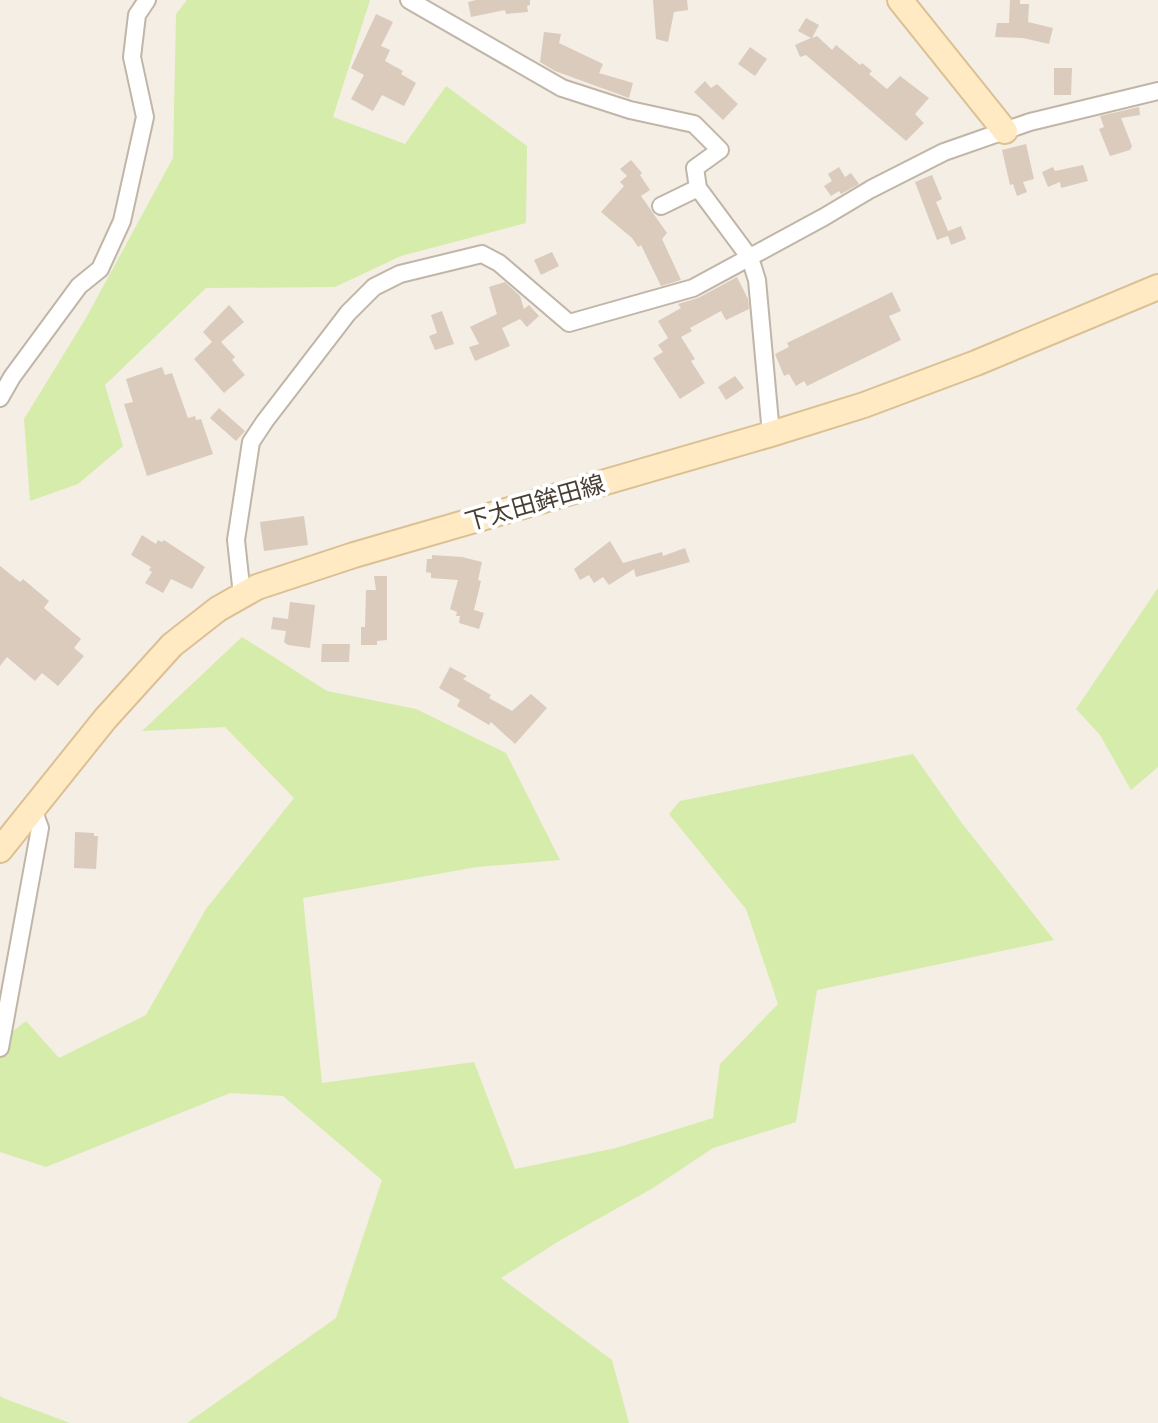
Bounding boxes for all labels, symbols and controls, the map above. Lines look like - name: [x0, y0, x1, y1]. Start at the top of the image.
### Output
- street label: 下太田鉾田線: [462, 470, 608, 536]

